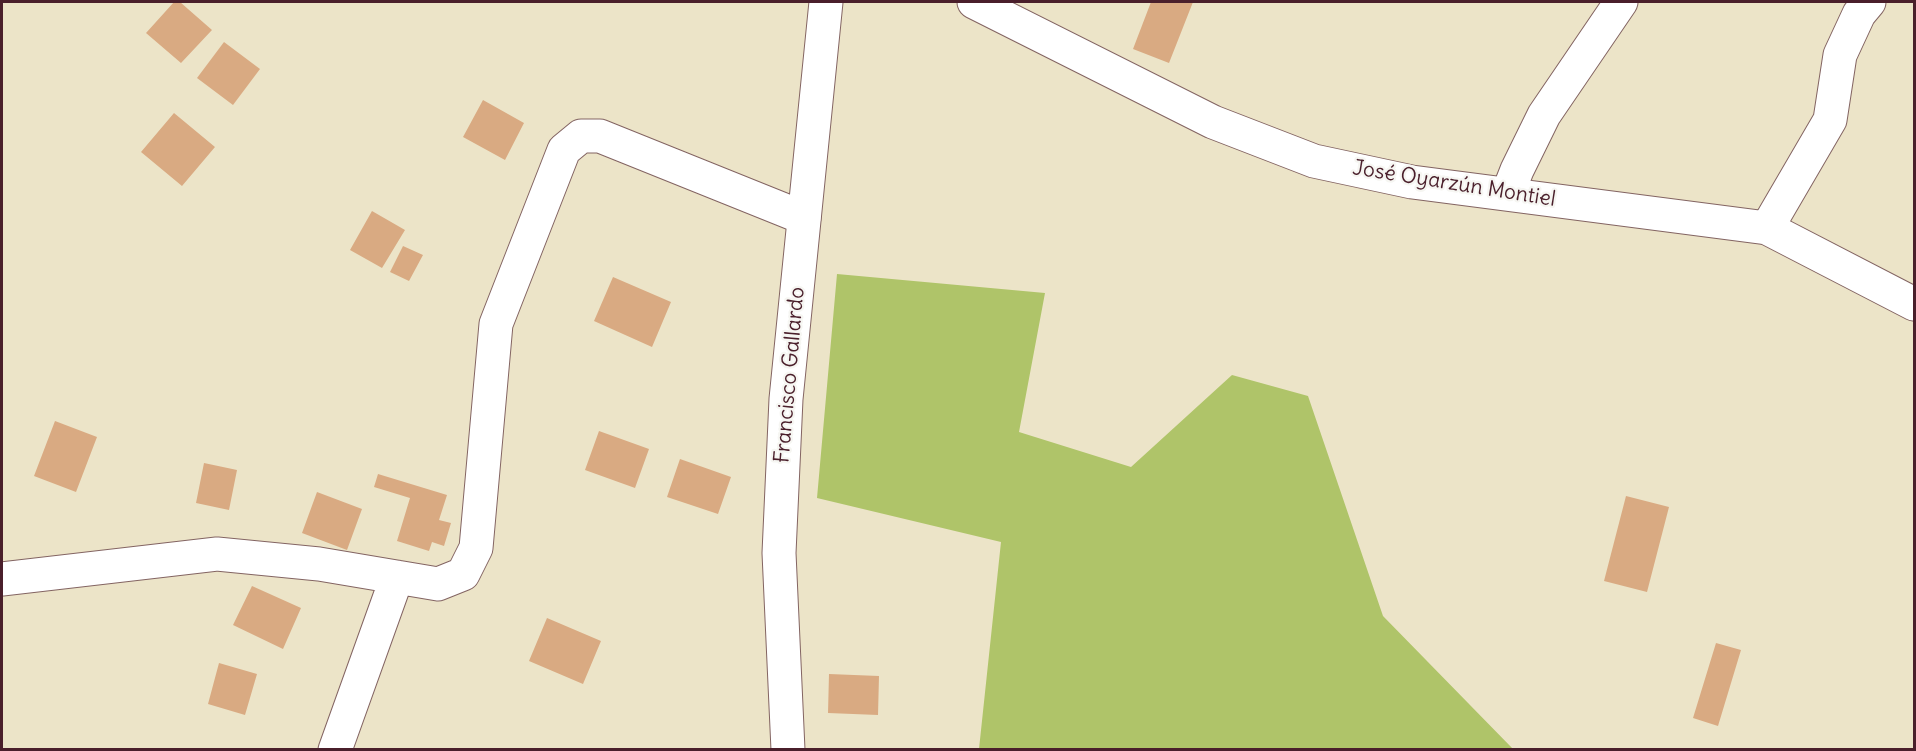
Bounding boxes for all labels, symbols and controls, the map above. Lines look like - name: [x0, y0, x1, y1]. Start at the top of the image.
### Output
- street label: José Oyarzún Montiel: [1351, 156, 1557, 212]
- street label: Francisco Gallardo: [770, 286, 810, 464]

